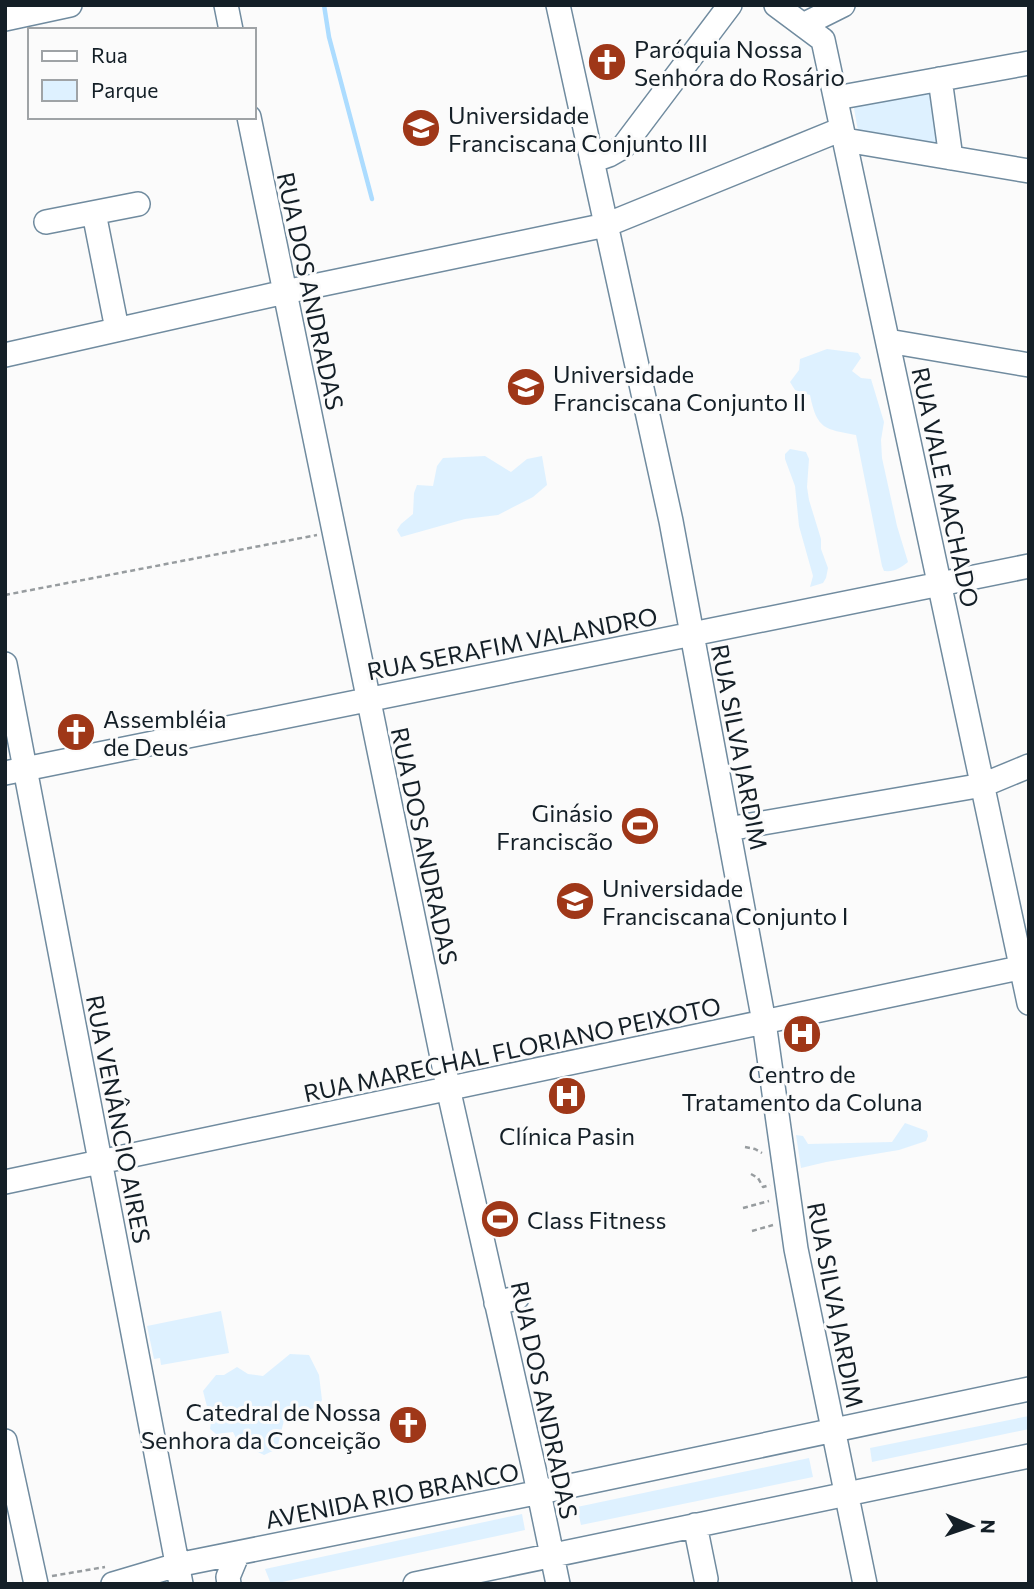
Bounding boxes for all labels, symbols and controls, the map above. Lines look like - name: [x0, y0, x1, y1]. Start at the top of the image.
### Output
- legend: [28, 28, 256, 119]
- place label: Paróquia Nossa Senhora do Rosário: [634, 34, 845, 91]
- church icon: Paróquia Nossa Senhora do Rosário: [586, 41, 628, 83]
- text: Rua: [91, 42, 128, 67]
- text: Parque: [91, 77, 158, 102]
- place label: Universidade Franciscana Conjunto III: [448, 100, 708, 157]
- school or university icon: Universidade Franciscana Conjunto III: [400, 107, 442, 149]
- street label: RUA DOS ANDRADAS: [272, 170, 350, 412]
- place label: Universidade Franciscana Conjunto II: [553, 359, 806, 416]
- street label: RUA VALE MACHADO: [906, 364, 986, 610]
- school or university icon: Universidade Franciscana Conjunto II: [505, 366, 547, 408]
- street label: RUA SERAFIM VALANDRO: [364, 601, 660, 685]
- street label: RUA SILVA JARDIM: [706, 642, 774, 852]
- place label: Assembléia de Deus: [103, 704, 227, 761]
- church icon: Assembléia de Deus: [55, 711, 97, 753]
- street label: RUA DOS ANDRADAS: [386, 725, 464, 967]
- place label: Ginásio Franciscão: [496, 798, 613, 855]
- sports icon: Ginásio Franciscão: [619, 805, 661, 847]
- place label: Universidade Franciscana Conjunto I: [602, 873, 848, 930]
- school or university icon: Universidade Franciscana Conjunto I: [554, 880, 596, 922]
- street label: RUA MARECHAL FLORIANO PEIXOTO: [301, 991, 723, 1107]
- street label: RUA VENÂNCIO AIRES: [81, 993, 157, 1245]
- hospital icon: Centro de Tratamento da Coluna: [781, 1013, 823, 1055]
- place label: Centro de Tratamento da Coluna: [681, 1059, 923, 1116]
- hospital icon: Clínica Pasin: [546, 1075, 588, 1117]
- place label: Clínica Pasin: [499, 1121, 635, 1150]
- sports icon: Class Fitness: [479, 1198, 521, 1240]
- street label: RUA SILVA JARDIM: [802, 1200, 870, 1410]
- place label: Class Fitness: [527, 1205, 666, 1234]
- street label: RUA DOS ANDRADAS: [506, 1279, 584, 1521]
- place label: Catedral de Nossa Senhora da Conceição: [141, 1397, 381, 1454]
- church icon: Catedral de Nossa Senhora da Conceição: [387, 1404, 429, 1446]
- street label: AVENIDA RIO BRANCO: [263, 1456, 521, 1534]
- north arrow: [936, 1491, 1006, 1561]
- text: N: [977, 1519, 1000, 1534]

